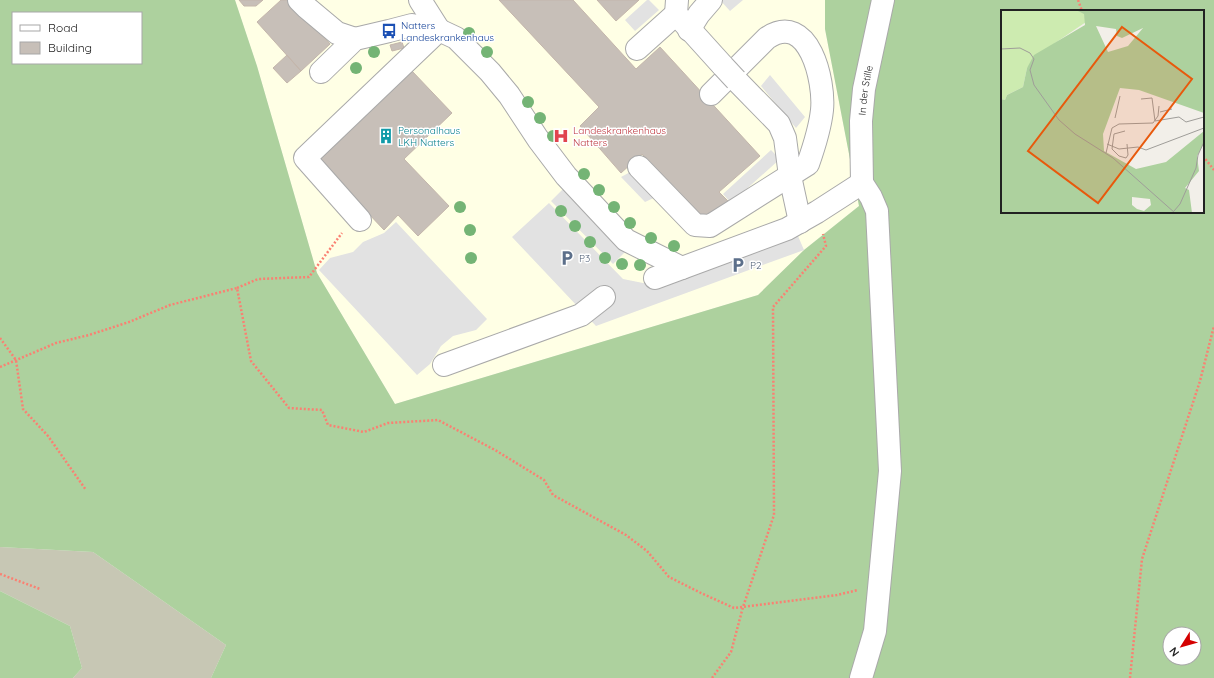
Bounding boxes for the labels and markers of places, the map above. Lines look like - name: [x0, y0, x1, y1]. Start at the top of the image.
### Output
- place label: Natters Landeskrankenhaus: [401, 19, 494, 44]
- bus stop icon: Natters Landeskrankenhaus: [380, 22, 398, 40]
- place label: Personalhaus LKH Natters: [398, 124, 461, 149]
- place label: Landeskrankenhaus Natters: [573, 124, 666, 149]
- building icon: Personalhaus LKH Natters: [377, 127, 395, 145]
- hospital icon: Landeskrankenhaus Natters: [552, 127, 570, 145]
- parking icon: P3: [558, 249, 576, 267]
- place label: P3: [579, 252, 590, 265]
- parking icon: P2: [729, 256, 747, 274]
- place label: P2: [750, 259, 762, 272]

